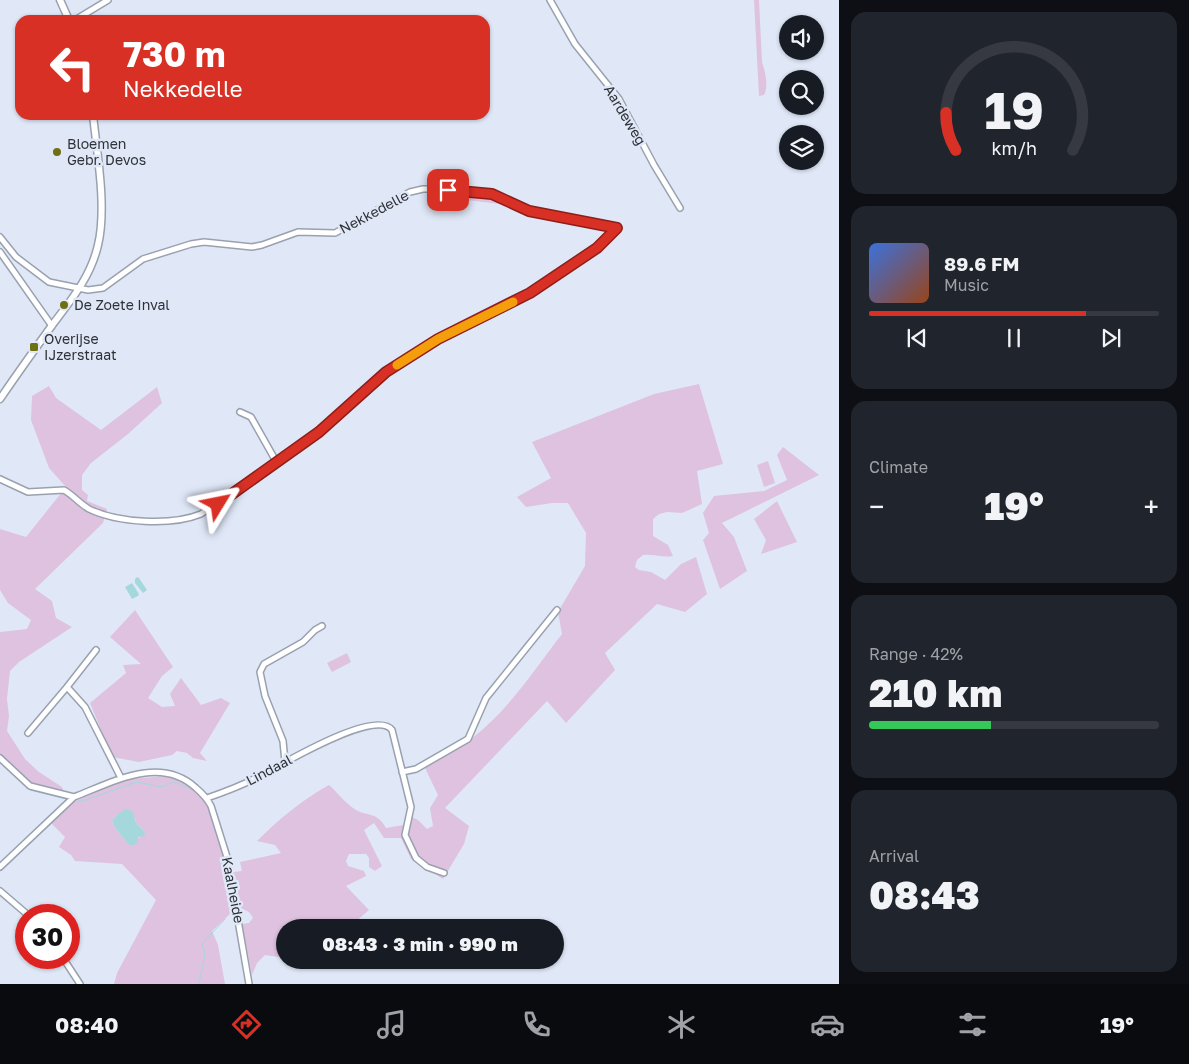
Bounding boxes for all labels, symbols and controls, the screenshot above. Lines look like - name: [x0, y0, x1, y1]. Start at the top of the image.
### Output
- map controls: [779, 15, 824, 170]
- button: sound: [779, 15, 824, 60]
- text: 730 m: [123, 33, 226, 75]
- icon: left: [40, 35, 105, 100]
- button: search: [779, 70, 824, 115]
- text: Nekkedelle: [123, 75, 243, 102]
- text: 19: [984, 78, 1044, 140]
- street label: Aardeweg: [601, 82, 650, 148]
- button: layers: [779, 125, 824, 170]
- place label: Bloemen Gebr. Devos: [67, 135, 146, 168]
- text: km/h: [991, 137, 1037, 159]
- marker: Bloemen Gebr. Devos: [51, 146, 63, 158]
- pin: [427, 169, 469, 211]
- icon: arrive: [434, 176, 462, 204]
- street label: Nekkedelle: [336, 186, 411, 237]
- text: 89.6 FM: [944, 252, 1019, 275]
- text: Music: [944, 275, 989, 295]
- place label: De Zoete Inval: [74, 296, 170, 313]
- marker: De Zoete Inval: [58, 299, 70, 311]
- icon: previous: [903, 324, 931, 352]
- icon: pause: [1000, 324, 1028, 352]
- icon: next: [1097, 324, 1125, 352]
- place label: Overijse IJzerstraat: [44, 330, 117, 363]
- marker: Overijse IJzerstraat: [28, 341, 40, 353]
- text: Climate: [869, 457, 928, 477]
- position arrow: [191, 477, 243, 529]
- text: 19°: [984, 483, 1044, 528]
- text: −: [869, 490, 884, 523]
- text: +: [1144, 490, 1159, 523]
- text: Range · 42%: [869, 644, 963, 664]
- text: 210 km: [869, 670, 1002, 715]
- street label: Lindaal: [243, 750, 295, 789]
- text: Arrival: [869, 846, 919, 866]
- street label: Kaalheide: [219, 855, 248, 924]
- text: 08:43: [869, 872, 980, 917]
- speed limit sign: 30: [15, 904, 80, 969]
- text: 08:43 · 3 min · 990 m: [322, 932, 518, 955]
- icon: directions: [229, 1007, 264, 1042]
- icon: music: [374, 1007, 409, 1042]
- icon: phone: [519, 1007, 554, 1042]
- icon: climate: [664, 1007, 699, 1042]
- icon: car: [810, 1007, 845, 1042]
- icon: filters: [955, 1007, 990, 1042]
- text: 08:40: [55, 1011, 119, 1038]
- text: 19°: [1100, 1011, 1134, 1038]

